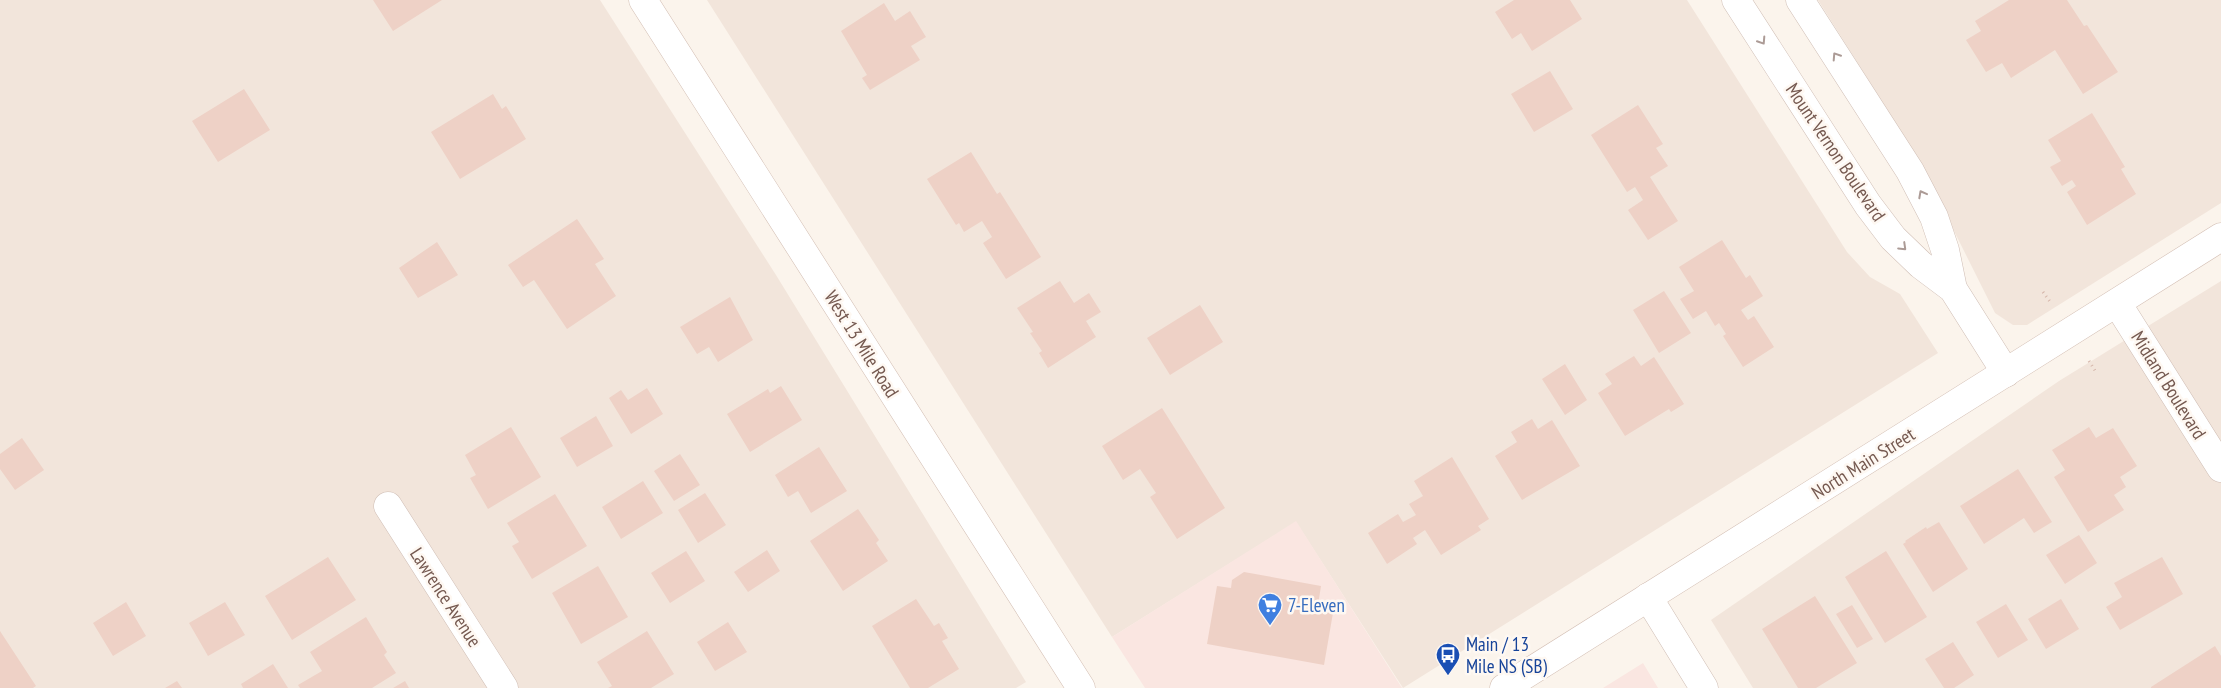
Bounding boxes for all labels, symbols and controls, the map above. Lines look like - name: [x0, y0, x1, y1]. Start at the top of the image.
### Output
- one-way arrow: [1756, 35, 1765, 45]
- one-way arrow: [1832, 52, 1842, 61]
- street label: Mount Vernon Boulevard: [1781, 78, 1891, 226]
- one-way arrow: [1918, 190, 1928, 199]
- one-way arrow: [1897, 241, 1906, 250]
- street label: West 13 Mile Road: [820, 286, 904, 402]
- street label: Midland Boulevard: [2126, 327, 2212, 443]
- street label: North Main Street: [1807, 421, 1920, 504]
- street label: Lawrence Avenue: [405, 543, 487, 651]
- supermarket icon: 7-Eleven: [1257, 592, 1283, 626]
- place label: 7-Eleven: [1288, 593, 1345, 617]
- place label: Main / 13 Mile NS (SB): [1466, 632, 1547, 678]
- bus stop icon: Main / 13 Mile NS (SB): [1435, 642, 1461, 676]

